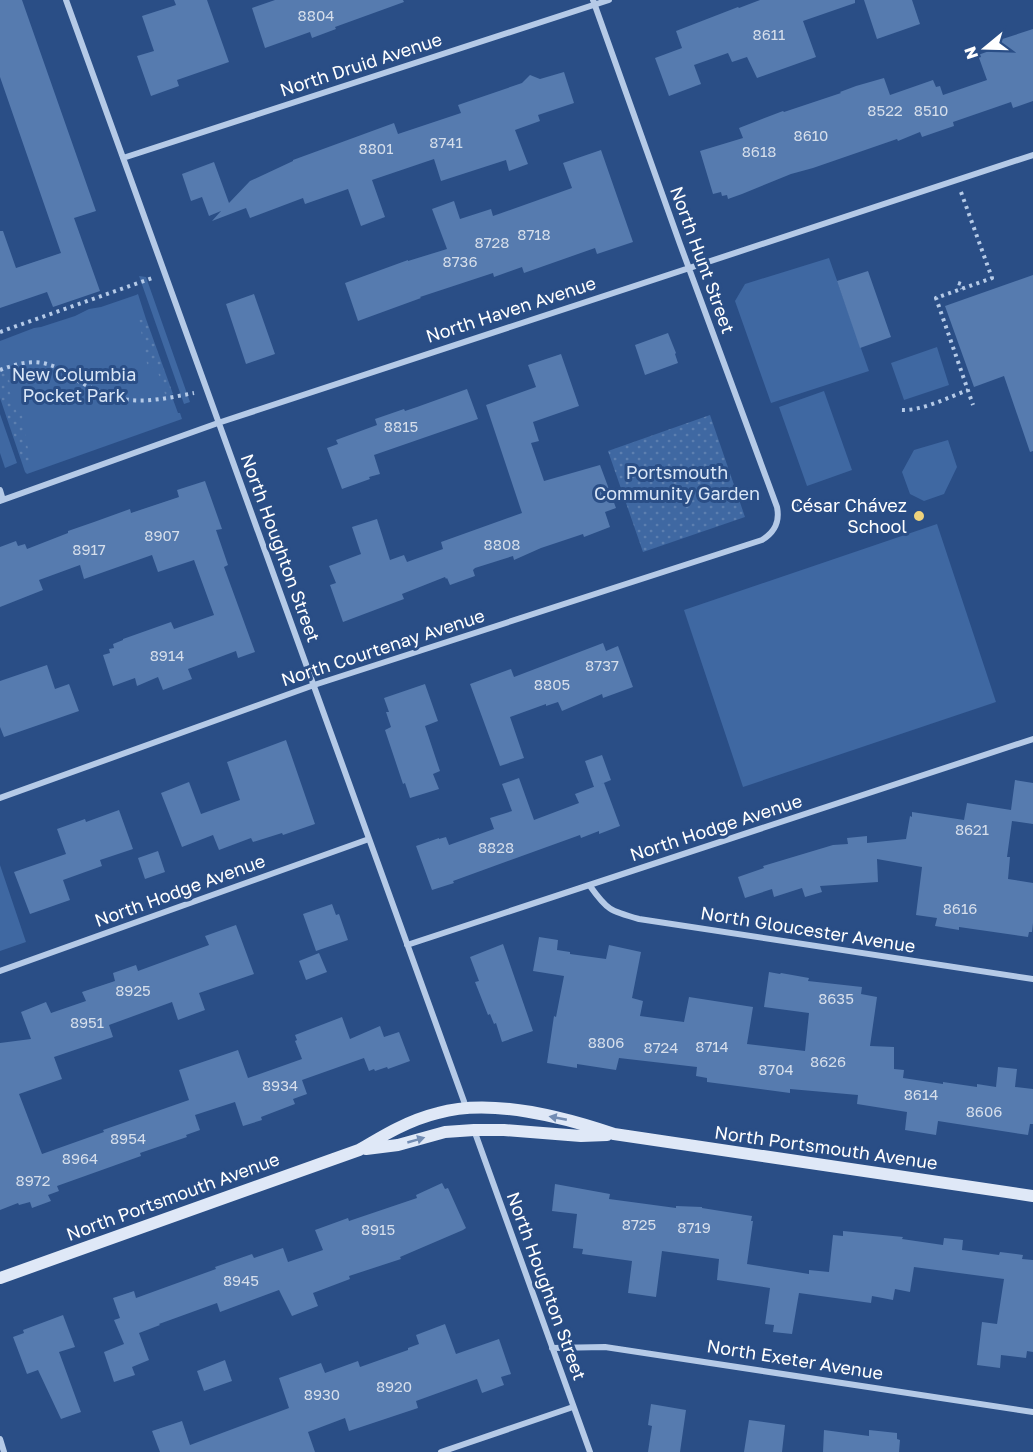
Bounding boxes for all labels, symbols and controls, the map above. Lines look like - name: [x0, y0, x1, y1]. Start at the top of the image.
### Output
- house number: 8804: [298, 6, 334, 24]
- north arrow: [955, 18, 1015, 78]
- house number: 8611: [753, 25, 785, 43]
- street label: North Druid Avenue: [277, 27, 444, 101]
- text: N: [959, 44, 982, 62]
- house number: 8522: [867, 101, 903, 119]
- house number: 8510: [914, 101, 948, 119]
- house number: 8610: [794, 126, 828, 144]
- house number: 8741: [429, 133, 463, 151]
- house number: 8801: [359, 139, 393, 157]
- house number: 8618: [742, 142, 776, 160]
- street label: North Hunt Street: [666, 183, 740, 336]
- house number: 8718: [517, 225, 551, 243]
- house number: 8728: [475, 233, 509, 251]
- house number: 8736: [443, 252, 477, 270]
- street label: North Haven Avenue: [423, 271, 598, 347]
- park label: New Columbia Pocket Park: [12, 363, 136, 406]
- house number: 8815: [384, 417, 418, 435]
- street label: North Houghton Street: [237, 450, 325, 645]
- park label: Portsmouth Community Garden: [594, 461, 760, 504]
- place label: César Chávez School: [791, 494, 907, 537]
- marker: César Chávez School: [912, 509, 926, 523]
- house number: 8907: [144, 526, 180, 544]
- house number: 8808: [484, 535, 520, 553]
- house number: 8917: [72, 540, 106, 558]
- street label: North Courtenay Avenue: [278, 604, 487, 690]
- house number: 8914: [150, 646, 184, 664]
- house number: 8737: [585, 656, 619, 674]
- house number: 8805: [534, 675, 570, 693]
- street label: North Hodge Avenue: [627, 789, 805, 865]
- house number: 8621: [955, 820, 989, 838]
- house number: 8828: [478, 838, 514, 856]
- street label: North Hodge Avenue: [91, 849, 268, 931]
- house number: 8616: [943, 899, 977, 917]
- street label: North Gloucester Avenue: [699, 901, 917, 957]
- house number: 8925: [115, 981, 151, 999]
- house number: 8635: [818, 989, 854, 1007]
- house number: 8951: [70, 1013, 104, 1031]
- house number: 8806: [588, 1033, 624, 1051]
- house number: 8714: [695, 1037, 729, 1055]
- house number: 8724: [644, 1038, 678, 1056]
- house number: 8626: [810, 1052, 846, 1070]
- house number: 8704: [758, 1060, 794, 1078]
- house number: 8934: [262, 1076, 298, 1094]
- house number: 8614: [904, 1085, 938, 1103]
- house number: 8606: [966, 1102, 1002, 1120]
- one-way arrow: [548, 1113, 567, 1122]
- street label: North Portsmouth Avenue: [713, 1120, 939, 1174]
- house number: 8954: [110, 1129, 146, 1147]
- one-way arrow: [407, 1135, 425, 1144]
- street label: North Portsmouth Avenue: [63, 1147, 282, 1245]
- house number: 8964: [62, 1149, 98, 1167]
- house number: 8972: [16, 1171, 50, 1189]
- street label: North Houghton Street: [503, 1188, 591, 1383]
- house number: 8725: [622, 1215, 656, 1233]
- house number: 8719: [677, 1218, 711, 1236]
- house number: 8915: [361, 1220, 395, 1238]
- house number: 8945: [223, 1271, 259, 1289]
- street label: North Exeter Avenue: [705, 1334, 885, 1384]
- house number: 8920: [376, 1377, 412, 1395]
- house number: 8930: [304, 1385, 340, 1403]

